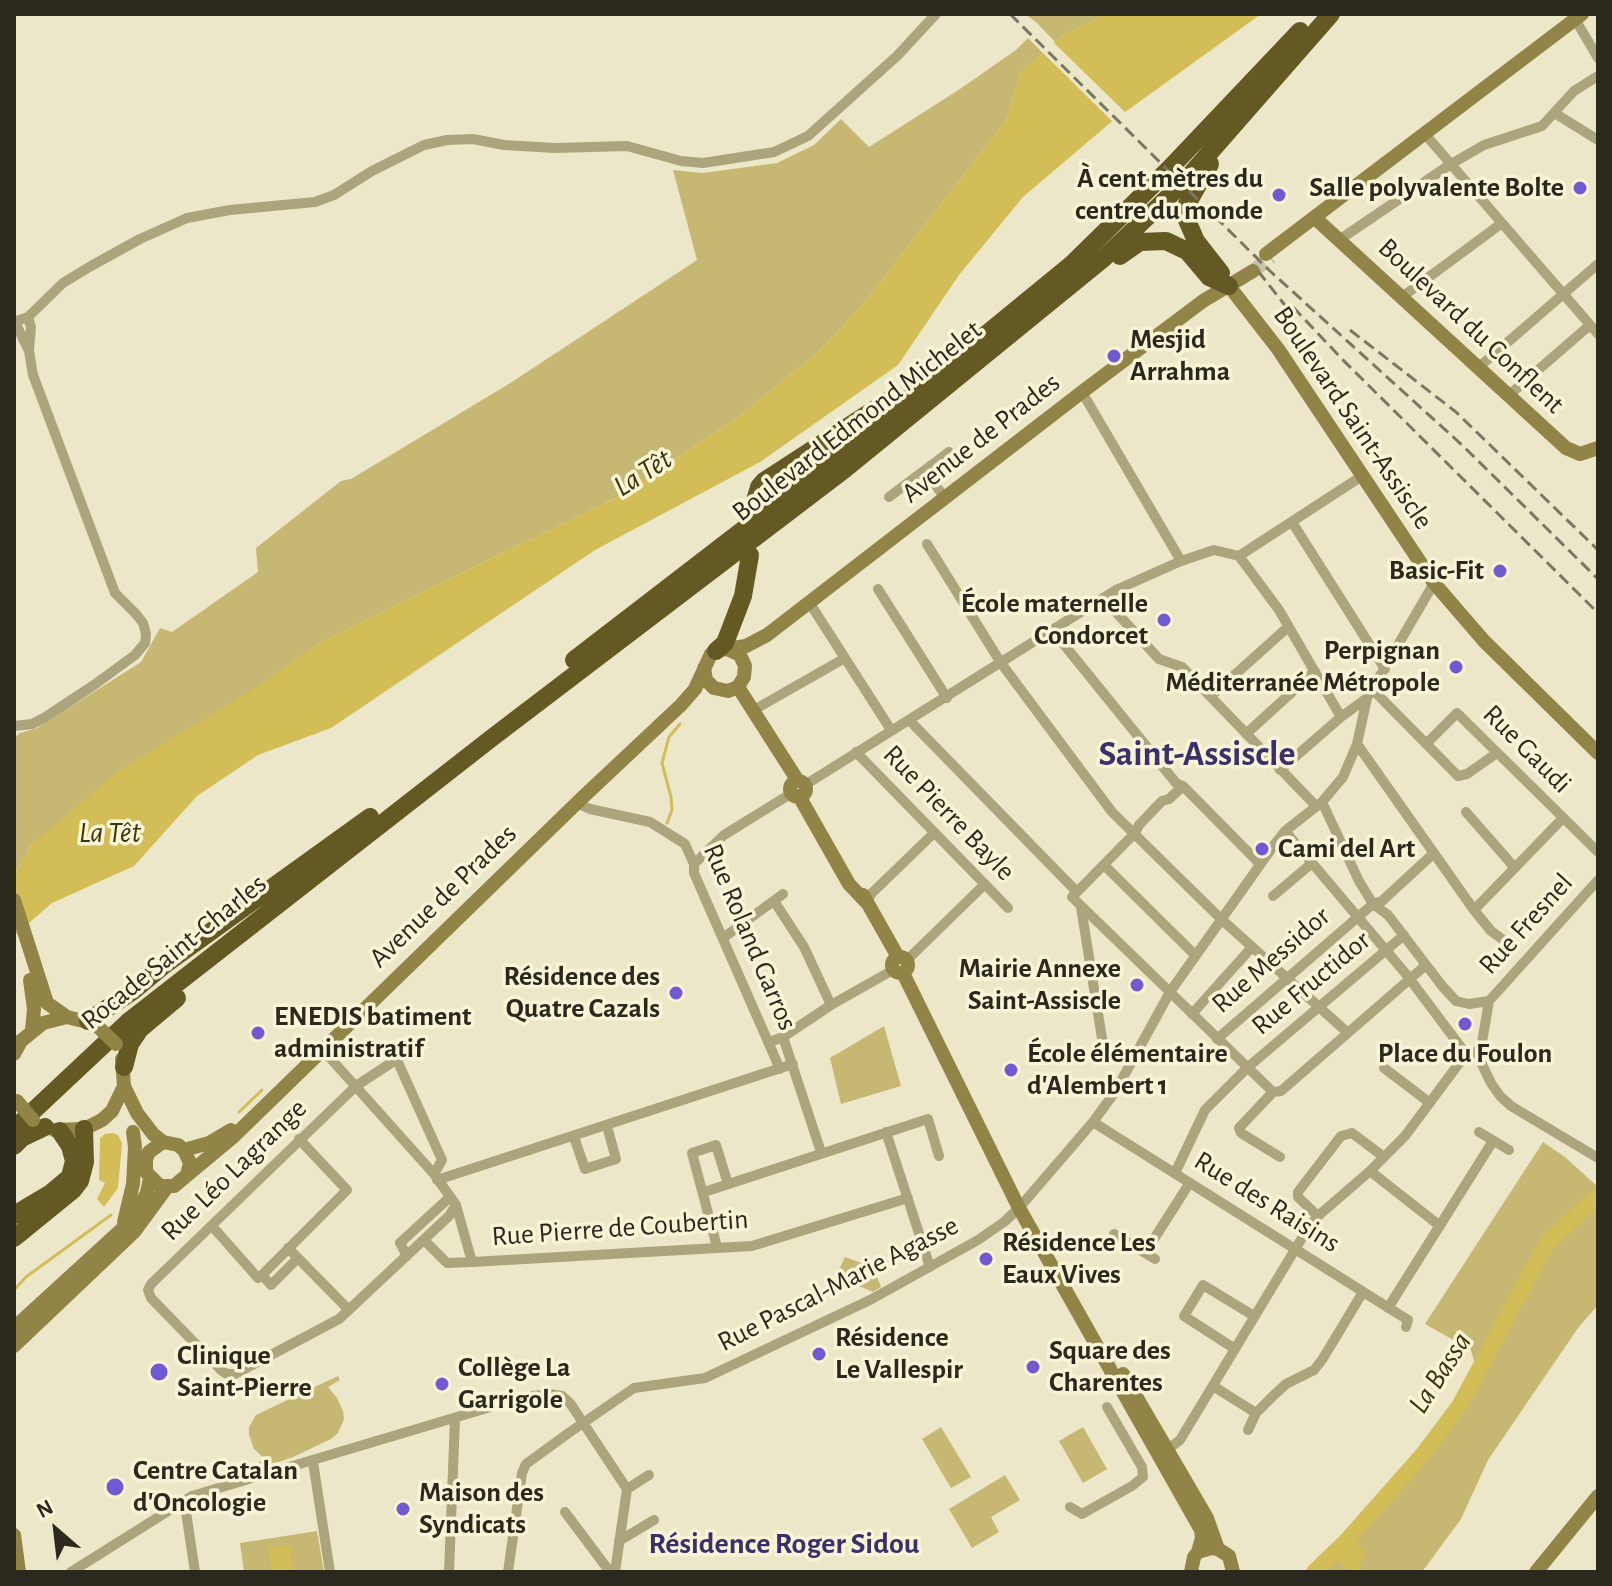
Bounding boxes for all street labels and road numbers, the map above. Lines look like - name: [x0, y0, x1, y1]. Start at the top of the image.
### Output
- street label: Boulevard du Conflent: [1371, 231, 1571, 421]
- street label: Boulevard Saint-Assiscle: [1266, 300, 1440, 536]
- street label: Boulevard Edmond Michelet: [726, 313, 988, 529]
- street label: Avenue de Prades: [895, 366, 1067, 510]
- street label: Rue Gaudi: [1476, 698, 1578, 800]
- street label: Rue Pierre Bayle: [876, 738, 1022, 888]
- street label: Avenue de Prades: [362, 817, 524, 975]
- street label: Rue Roland Garros: [696, 839, 804, 1035]
- street label: Rocade Saint-Charles: [75, 867, 273, 1037]
- street label: Rue Fresnel: [1472, 867, 1580, 981]
- street label: Rue Messidor: [1205, 900, 1337, 1020]
- street label: Rue Fructidor: [1245, 924, 1377, 1042]
- street label: Rue Léo Lagrange: [154, 1092, 314, 1248]
- street label: Rue des Raisins: [1188, 1144, 1346, 1260]
- street label: Rue Pierre de Coubertin: [491, 1202, 749, 1254]
- street label: Rue Pascal-Marie Agasse: [712, 1209, 964, 1359]

